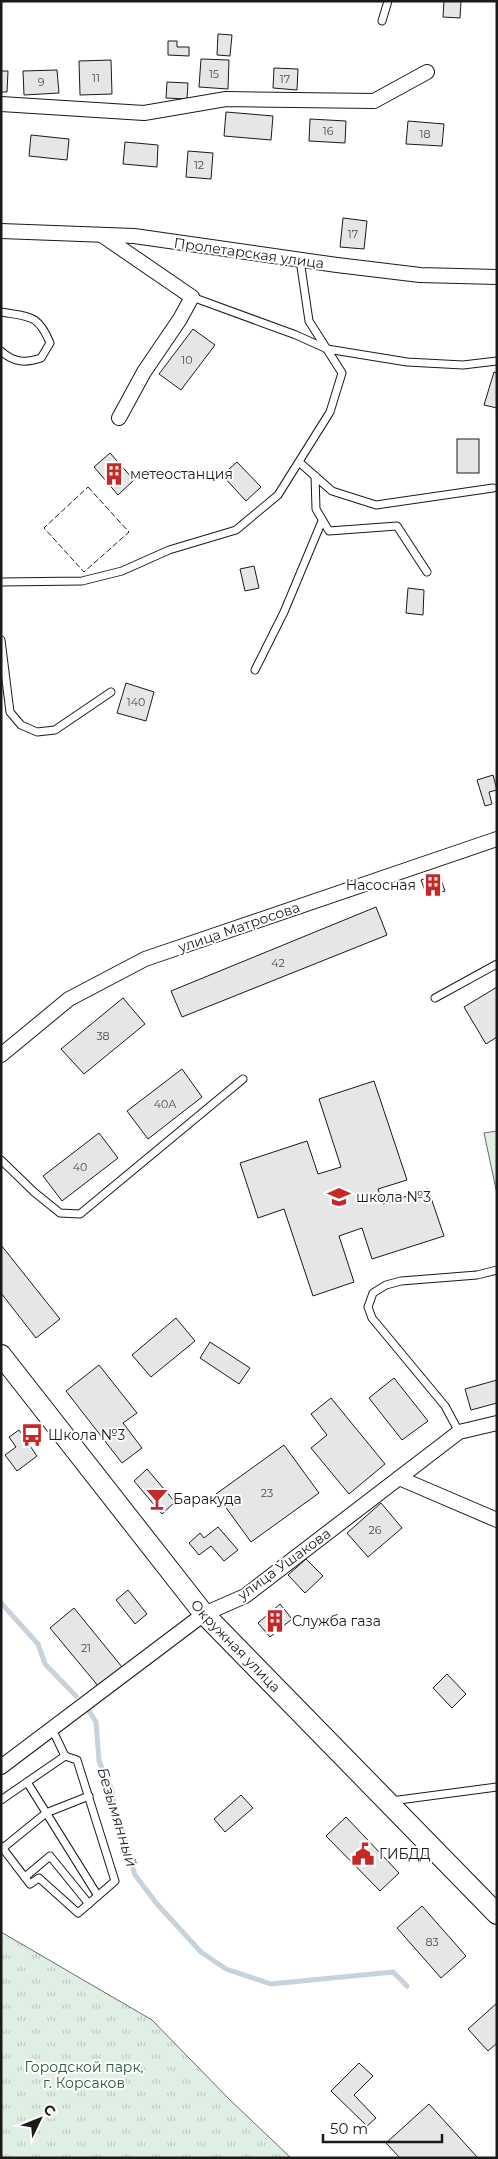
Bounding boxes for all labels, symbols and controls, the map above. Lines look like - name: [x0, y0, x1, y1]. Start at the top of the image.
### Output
- house number: 15: [209, 67, 219, 81]
- house number: 11: [92, 71, 100, 85]
- house number: 17: [280, 72, 290, 86]
- house number: 9: [38, 75, 45, 89]
- house number: 16: [323, 124, 334, 138]
- house number: 18: [420, 127, 431, 141]
- house number: 12: [194, 158, 204, 172]
- house number: 17: [348, 227, 358, 241]
- street label: Пролетарская улица: [173, 234, 325, 272]
- house number: 10: [181, 353, 193, 367]
- building icon: метеостанция: [101, 461, 127, 487]
- place label: метеостанция: [130, 465, 233, 483]
- house number: 140: [127, 695, 145, 709]
- building icon: Насосная: [420, 872, 446, 898]
- place label: Насосная: [346, 876, 416, 894]
- street label: улица Матросова: [175, 898, 302, 957]
- house number: 42: [271, 956, 285, 970]
- house number: 38: [96, 1029, 110, 1043]
- house number: 40А: [154, 1097, 177, 1111]
- house number: 40: [73, 1160, 87, 1174]
- school or university icon: школа №3: [326, 1184, 352, 1210]
- place label: школа №3: [356, 1188, 431, 1206]
- bus stop icon: Школа №3: [19, 1422, 45, 1448]
- place label: Школа №3: [48, 1426, 126, 1444]
- bar icon: Баракуда: [144, 1486, 170, 1512]
- house number: 23: [261, 1486, 273, 1500]
- place label: Баракуда: [173, 1490, 242, 1508]
- house number: 26: [369, 1523, 382, 1537]
- street label: улица Ушакова: [233, 1524, 334, 1605]
- street label: Окружная улица: [187, 1596, 284, 1696]
- building icon: Служба газа: [262, 1608, 288, 1634]
- place label: Служба газа: [292, 1612, 381, 1630]
- house number: 21: [81, 1641, 91, 1655]
- water label: Безымянный: [93, 1765, 142, 1869]
- public building icon: ГИБДД: [350, 1841, 376, 1867]
- place label: ГИБДД: [379, 1845, 431, 1863]
- house number: 83: [425, 1935, 439, 1949]
- park label: Городской парк, г. Корсаков: [24, 2058, 144, 2092]
- north arrow: [15, 2094, 65, 2144]
- text: С: [39, 2100, 60, 2120]
- scale bar: [323, 2112, 442, 2144]
- text: 50 m: [330, 2119, 368, 2138]

